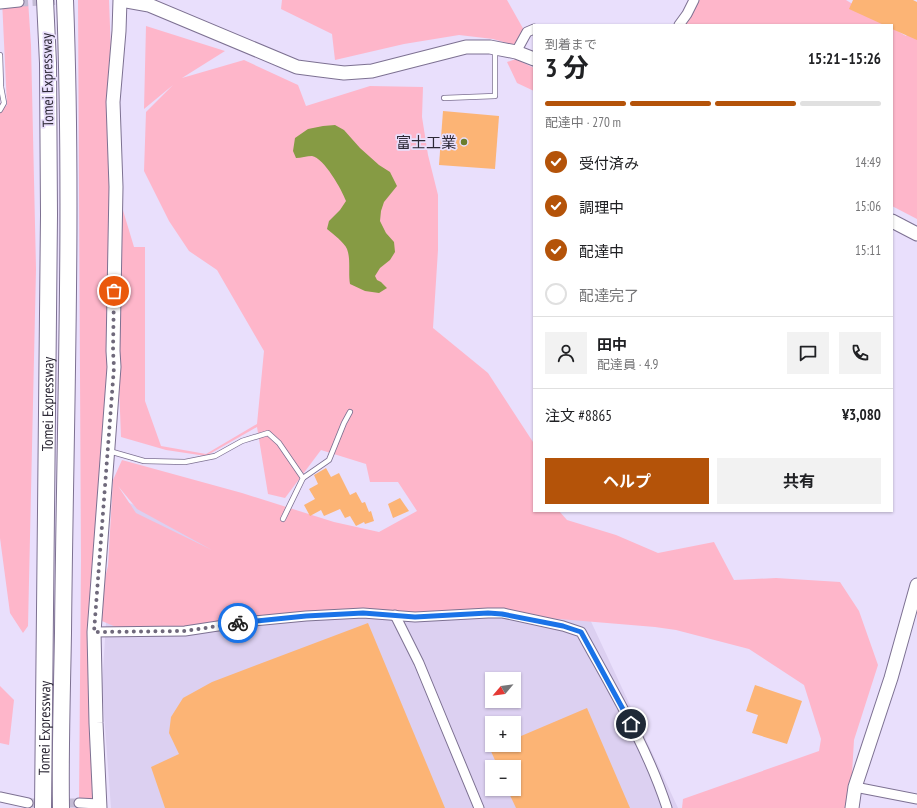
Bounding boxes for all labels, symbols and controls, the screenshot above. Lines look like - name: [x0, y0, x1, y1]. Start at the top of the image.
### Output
- street label: Tomei Expressway: [37, 32, 57, 127]
- text: 到着まで: [545, 36, 597, 53]
- text: 15:21–15:26: [808, 49, 881, 68]
- text: 3 分: [545, 51, 589, 84]
- text: 配達中 · 270 m: [545, 114, 621, 131]
- place label: 富士工業: [396, 133, 456, 152]
- marker: 富士工業: [459, 137, 469, 147]
- icon: check: [545, 151, 567, 173]
- text: 受付済み: [579, 154, 639, 173]
- text: 14:49: [855, 154, 881, 171]
- icon: check: [545, 195, 567, 217]
- text: 調理中: [579, 198, 624, 217]
- text: 15:06: [855, 198, 881, 215]
- icon: check: [545, 239, 567, 261]
- text: 配達中: [579, 242, 624, 261]
- text: 15:11: [855, 242, 881, 259]
- pin: [97, 274, 131, 308]
- icon: bag: [103, 280, 125, 302]
- text: 配達完了: [579, 286, 639, 305]
- button: person: [545, 332, 587, 374]
- button: chat: [787, 332, 829, 374]
- button: phone: [839, 332, 881, 374]
- text: 田中: [597, 335, 627, 354]
- street label: Tomei Expressway: [37, 356, 57, 451]
- text: 配達員 · 4.9: [597, 356, 658, 373]
- text: ¥3,080: [842, 405, 881, 424]
- text: 注文 #8865: [545, 406, 612, 425]
- button: ヘルプ: [545, 458, 709, 504]
- button: 共有: [717, 458, 881, 504]
- courier: [218, 603, 258, 643]
- icon: bike: [227, 612, 249, 634]
- north arrow: [485, 672, 521, 708]
- map controls: [485, 672, 521, 796]
- street label: Tomei Expressway: [34, 680, 54, 775]
- pin: [614, 707, 648, 741]
- icon: home: [620, 713, 642, 735]
- button: +: [485, 716, 521, 752]
- button: −: [485, 760, 521, 796]

